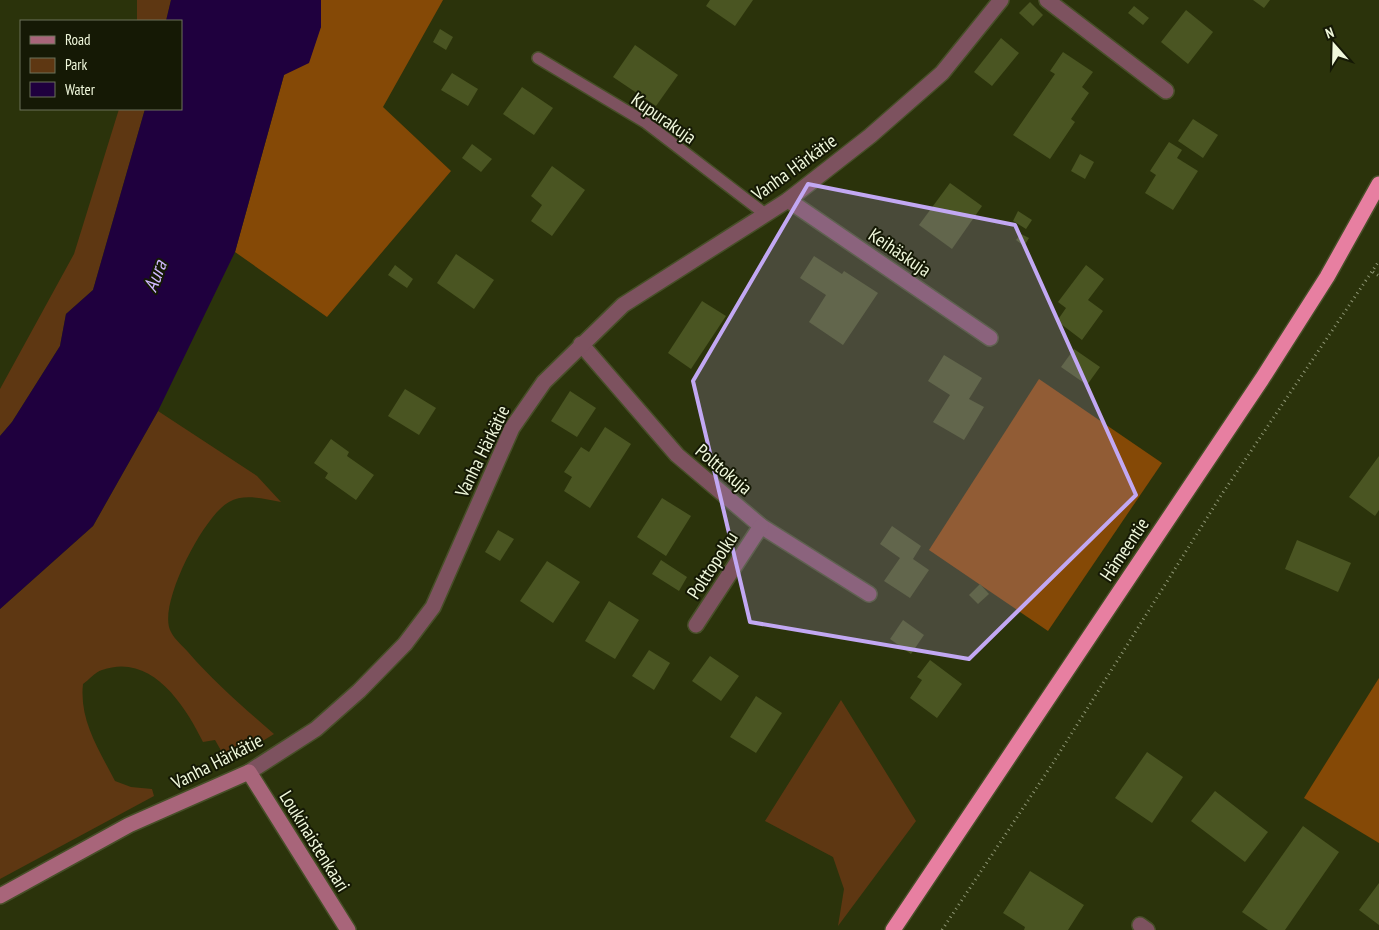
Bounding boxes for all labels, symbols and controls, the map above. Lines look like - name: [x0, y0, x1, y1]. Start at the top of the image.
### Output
- legend: [20, 20, 182, 110]
- north arrow: [1309, 20, 1359, 70]
- text: N: [1323, 23, 1336, 43]
- text: Road: [65, 30, 91, 49]
- text: Park: [65, 55, 87, 74]
- text: Water: [65, 80, 96, 99]
- street label: Kupurakuja: [627, 87, 701, 149]
- street label: Vanha Härkätie: [746, 128, 841, 206]
- street label: Keihäskuja: [864, 222, 936, 282]
- water label: Aura: [137, 256, 173, 295]
- street label: Vanha Härkätie: [449, 401, 515, 502]
- street label: Polttokuja: [691, 438, 757, 500]
- street label: Hämeentie: [1094, 513, 1154, 585]
- street label: Polttopolku: [681, 527, 743, 603]
- street label: Vanha Härkätie: [167, 728, 267, 795]
- street label: Loukinaistenkaari: [274, 786, 356, 896]

